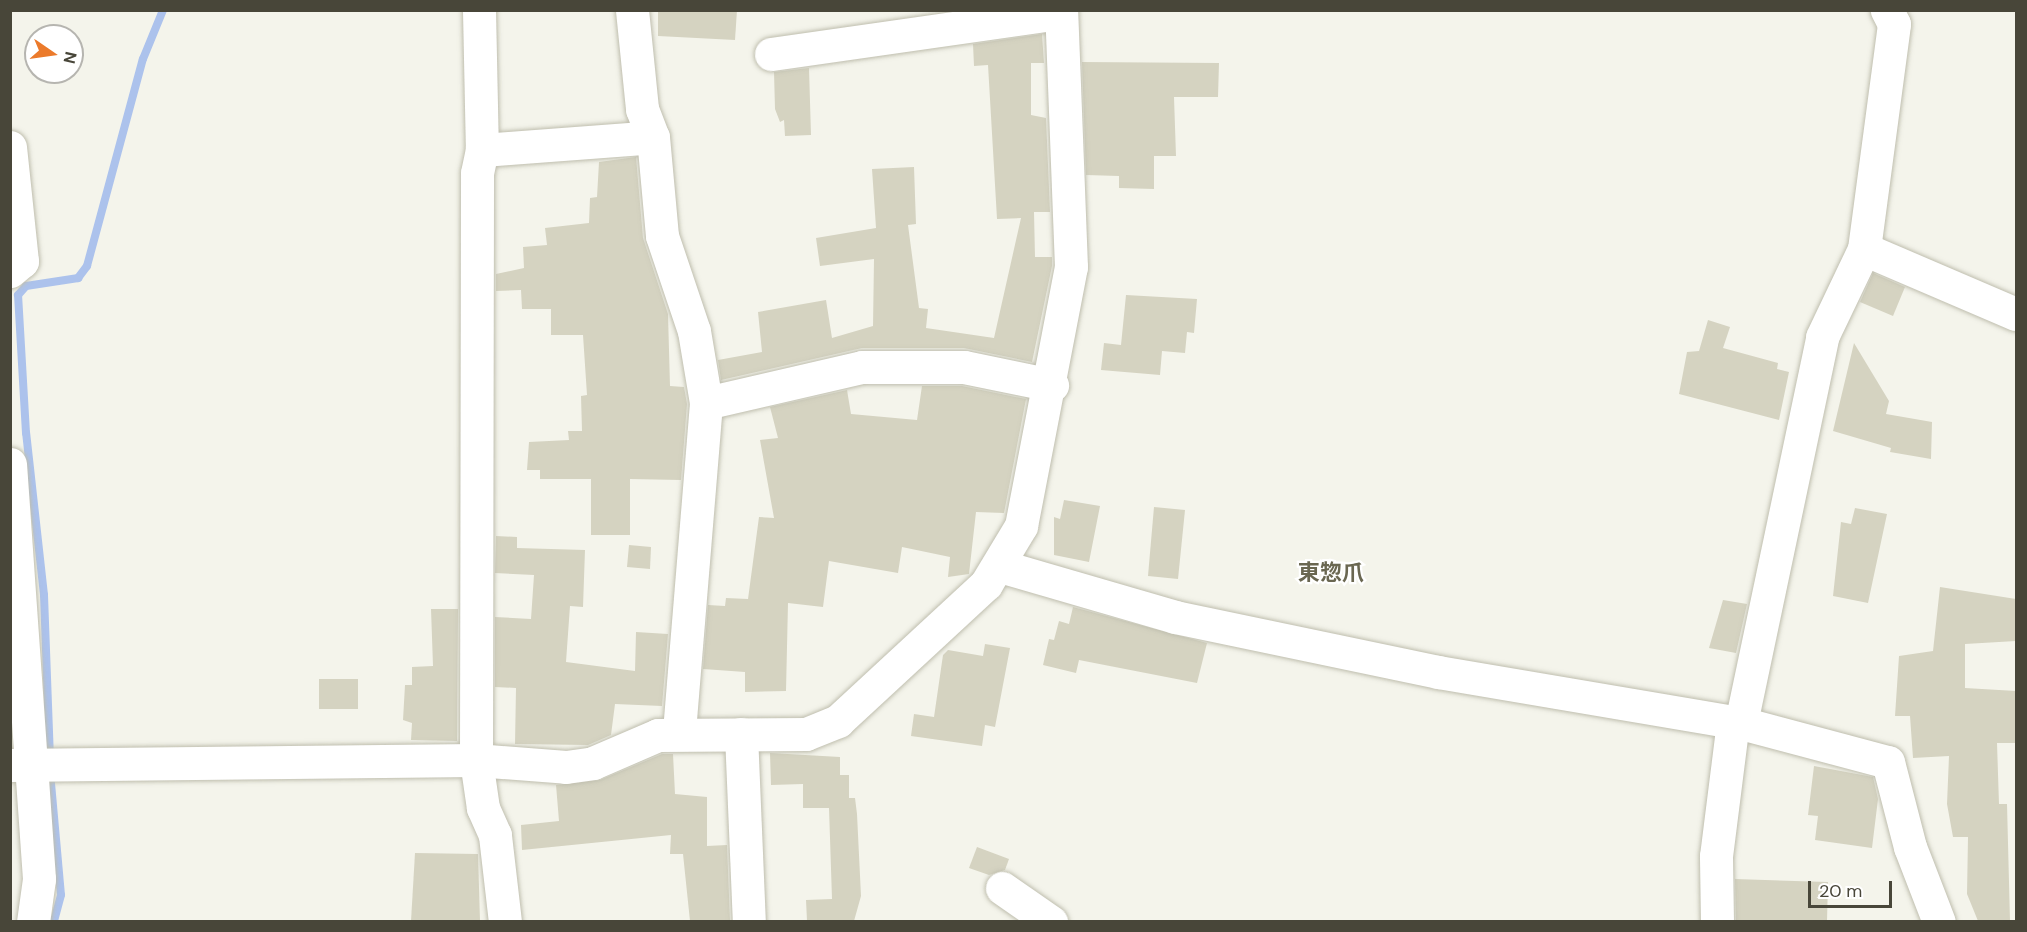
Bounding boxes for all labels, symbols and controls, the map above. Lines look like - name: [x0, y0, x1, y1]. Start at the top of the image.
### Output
- north arrow: [24, 24, 84, 84]
- text: N: [59, 50, 82, 66]
- district label: 東惣爪: [1298, 560, 1364, 586]
- scale bar: [1811, 869, 1895, 907]
- text: 20 m: [1819, 879, 1862, 903]

